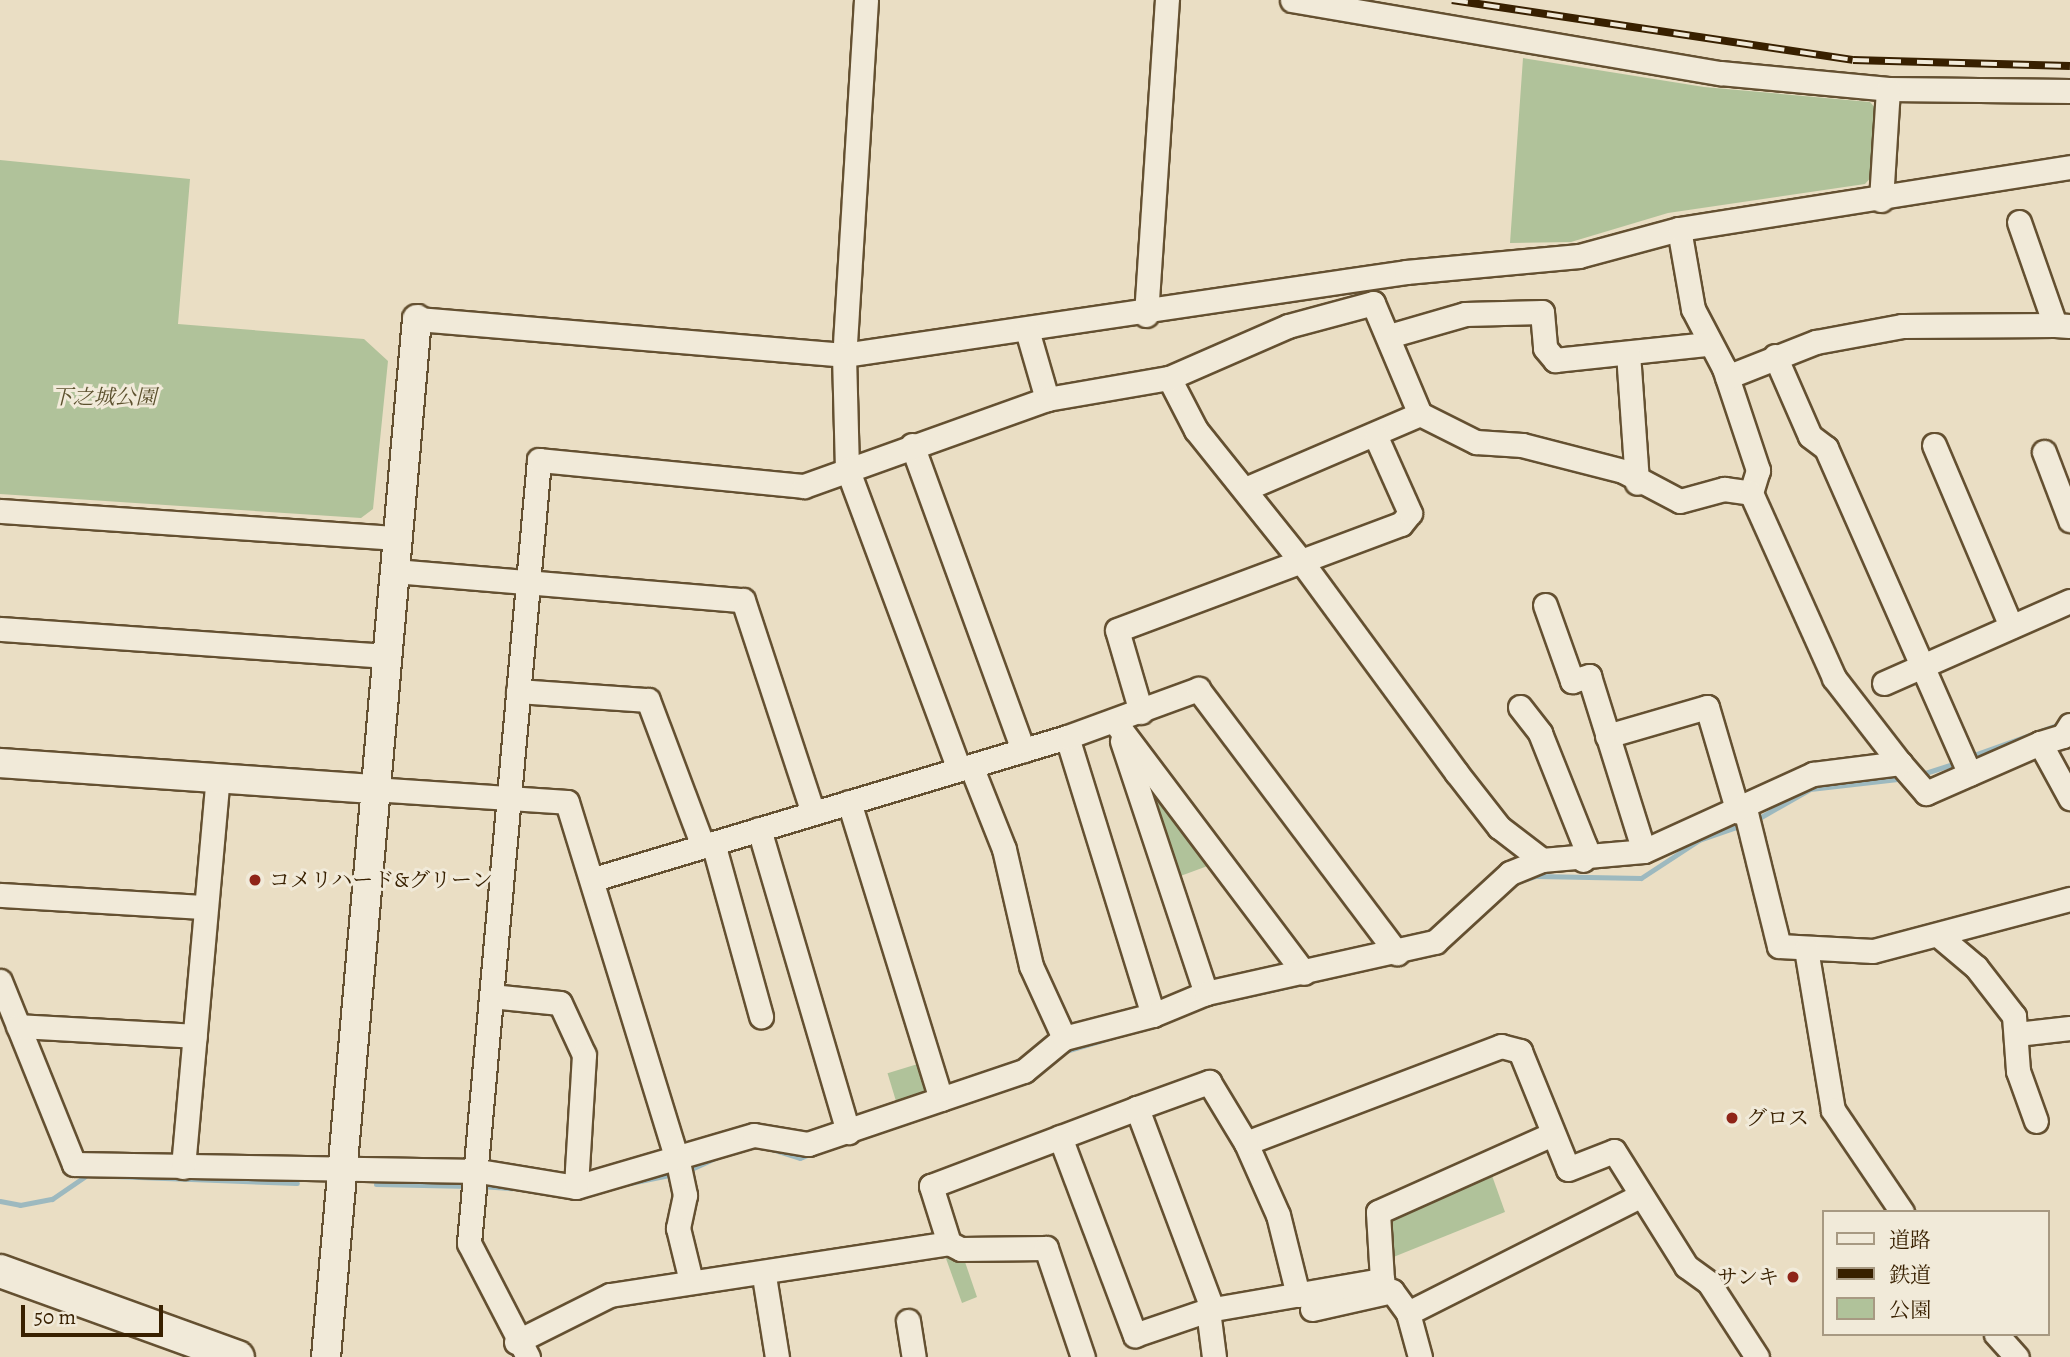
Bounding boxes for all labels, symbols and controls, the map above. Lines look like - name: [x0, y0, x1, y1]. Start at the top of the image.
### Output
- park label: 下之城公園: [52, 384, 156, 410]
- place label: コメリハード&グリーン: [269, 867, 494, 893]
- marker: コメリハード&グリーン: [247, 872, 263, 888]
- place label: グロス: [1746, 1105, 1809, 1131]
- marker: グロス: [1724, 1110, 1740, 1126]
- legend: [1822, 1210, 2049, 1336]
- text: 道路: [1889, 1226, 1931, 1254]
- text: 鉄道: [1889, 1261, 1931, 1289]
- place label: サンキ: [1716, 1264, 1779, 1290]
- marker: サンキ: [1785, 1269, 1801, 1285]
- scale bar: [24, 1290, 166, 1334]
- text: 公園: [1889, 1296, 1931, 1324]
- text: 50 m: [34, 1303, 76, 1331]

